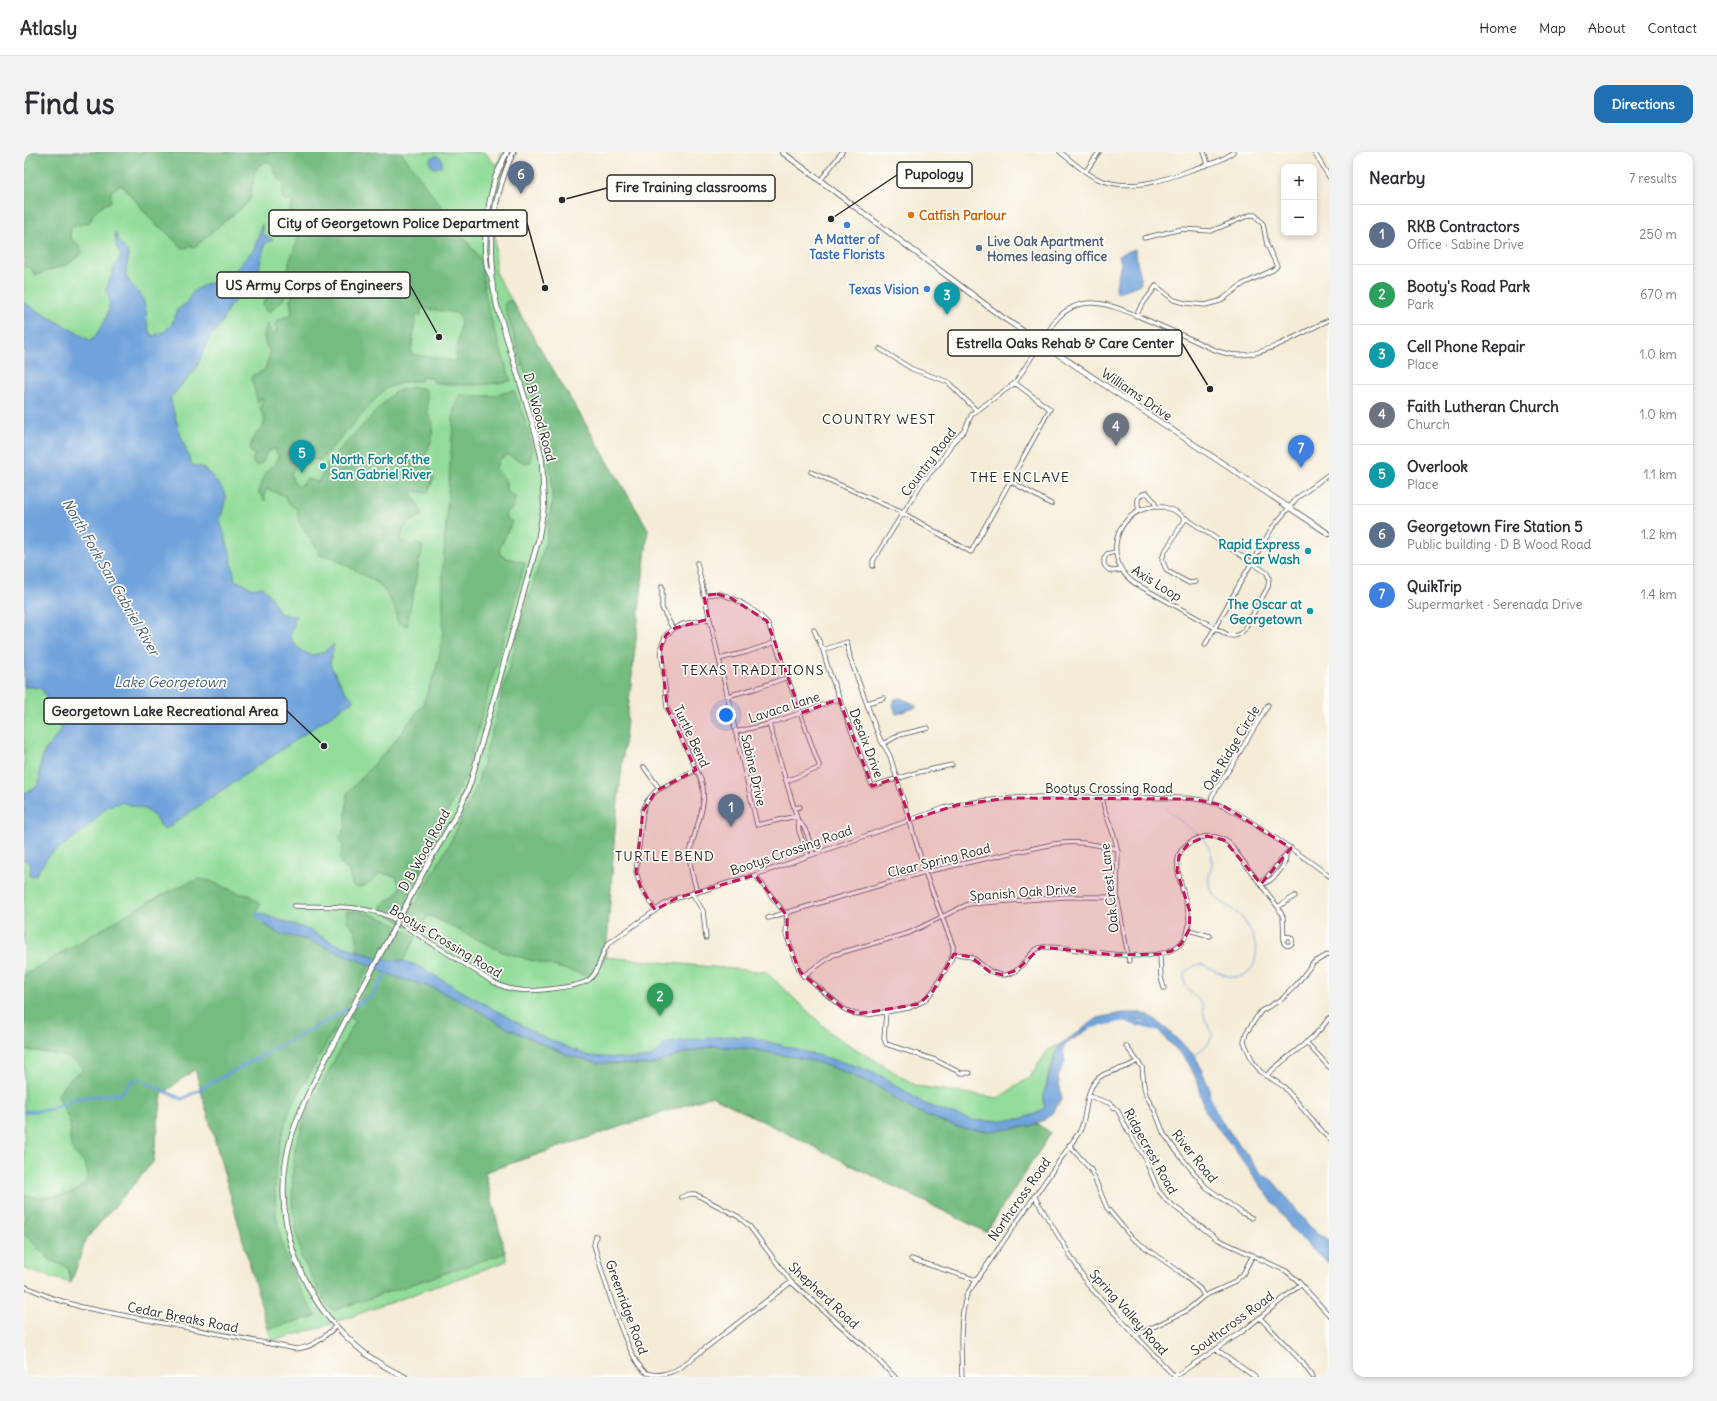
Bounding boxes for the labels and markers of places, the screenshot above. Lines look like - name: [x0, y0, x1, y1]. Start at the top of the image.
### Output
- pin: 6: [508, 161, 534, 194]
- callout: Pupology: [897, 162, 972, 188]
- callout: Fire Training classrooms: [607, 175, 775, 201]
- place label: Catfish Parlour: [919, 207, 1007, 224]
- callout: City of Georgetown Police Department: [269, 210, 527, 236]
- marker: Catfish Parlour: [906, 210, 916, 220]
- marker: A Matter of Taste Florists: [842, 220, 852, 230]
- place label: A Matter of Taste Florists: [809, 231, 885, 263]
- place label: Live Oak Apartment Homes leasing office: [987, 233, 1107, 265]
- marker: Live Oak Apartment Homes leasing office: [974, 243, 984, 253]
- callout: US Army Corps of Engineers: [217, 272, 410, 298]
- place label: Texas Vision: [849, 281, 919, 298]
- pin: 3: [934, 282, 960, 315]
- marker: Texas Vision: [922, 284, 932, 294]
- callout: Estrella Oaks Rehab & Care Center: [948, 330, 1182, 356]
- pin: 4: [1103, 413, 1129, 446]
- pin: 7: [1288, 435, 1314, 468]
- pin: 5: [289, 440, 315, 473]
- place label: North Fork of the San Gabriel River: [331, 451, 432, 483]
- marker: North Fork of the San Gabriel River: [318, 461, 328, 471]
- place label: Rapid Express Car Wash: [1218, 536, 1300, 568]
- marker: Rapid Express Car Wash: [1303, 546, 1313, 556]
- place label: The Oscar at Georgetown: [1227, 596, 1303, 628]
- marker: The Oscar at Georgetown: [1305, 606, 1315, 616]
- callout: Georgetown Lake Recreational Area: [44, 698, 287, 724]
- pin: 1: [718, 794, 744, 827]
- pin: 2: [647, 983, 673, 1016]

